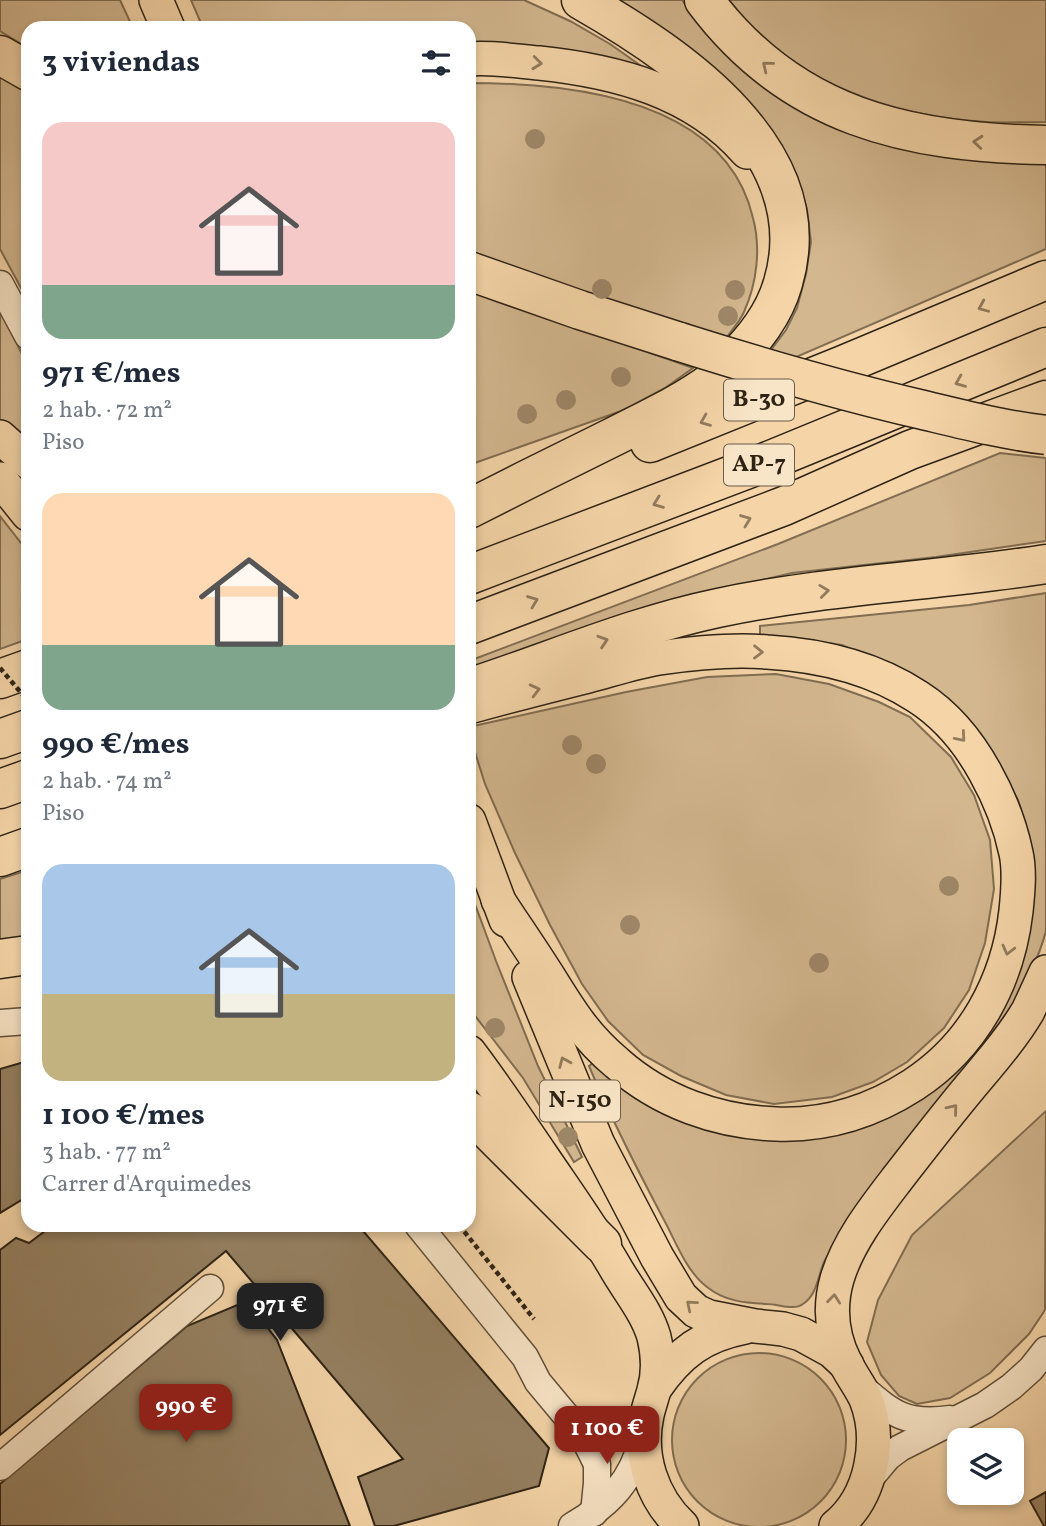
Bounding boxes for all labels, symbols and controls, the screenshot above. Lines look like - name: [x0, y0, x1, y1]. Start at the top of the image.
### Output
- text: 3 viviendas: [42, 42, 200, 84]
- icon: filters: [417, 44, 455, 82]
- one-way arrow: [532, 55, 543, 70]
- one-way arrow: [763, 62, 775, 75]
- one-way arrow: [972, 135, 983, 150]
- icon: home: [186, 168, 312, 294]
- one-way arrow: [978, 299, 990, 313]
- text: 971 €/mes: [42, 353, 181, 395]
- one-way arrow: [955, 374, 967, 388]
- road number: B-30: [724, 380, 794, 421]
- text: 2 hab. · 72 m²: [42, 395, 172, 427]
- one-way arrow: [699, 413, 711, 427]
- text: Piso: [42, 427, 84, 459]
- road number: AP-7: [724, 444, 794, 486]
- one-way arrow: [652, 495, 665, 509]
- one-way arrow: [739, 515, 751, 529]
- icon: home: [186, 539, 312, 665]
- one-way arrow: [819, 584, 830, 599]
- one-way arrow: [526, 596, 538, 610]
- one-way arrow: [596, 634, 608, 649]
- one-way arrow: [753, 644, 764, 660]
- one-way arrow: [529, 684, 541, 698]
- text: 990 €/mes: [42, 724, 190, 766]
- one-way arrow: [953, 729, 965, 742]
- text: 2 hab. · 74 m²: [42, 766, 172, 798]
- text: Piso: [42, 798, 84, 830]
- icon: home: [186, 910, 312, 1036]
- one-way arrow: [1002, 944, 1016, 956]
- one-way arrow: [558, 1056, 572, 1069]
- road number: N-150: [540, 1080, 620, 1121]
- text: 1 100 €/mes: [42, 1095, 205, 1137]
- one-way arrow: [944, 1104, 957, 1116]
- text: 3 hab. · 77 m²: [42, 1137, 171, 1169]
- text: Carrer d'Arquimedes: [42, 1169, 251, 1201]
- pin: 971 €: [231, 1284, 329, 1343]
- text: 971 €: [253, 1290, 307, 1322]
- one-way arrow: [827, 1293, 842, 1305]
- one-way arrow: [687, 1301, 699, 1314]
- pin: 990 €: [137, 1384, 235, 1444]
- text: 990 €: [155, 1391, 217, 1423]
- pin: 1 100 €: [542, 1406, 672, 1466]
- text: 1 100 €: [570, 1413, 644, 1445]
- map controls: [947, 1428, 1024, 1505]
- button: layers: [947, 1428, 1024, 1505]

